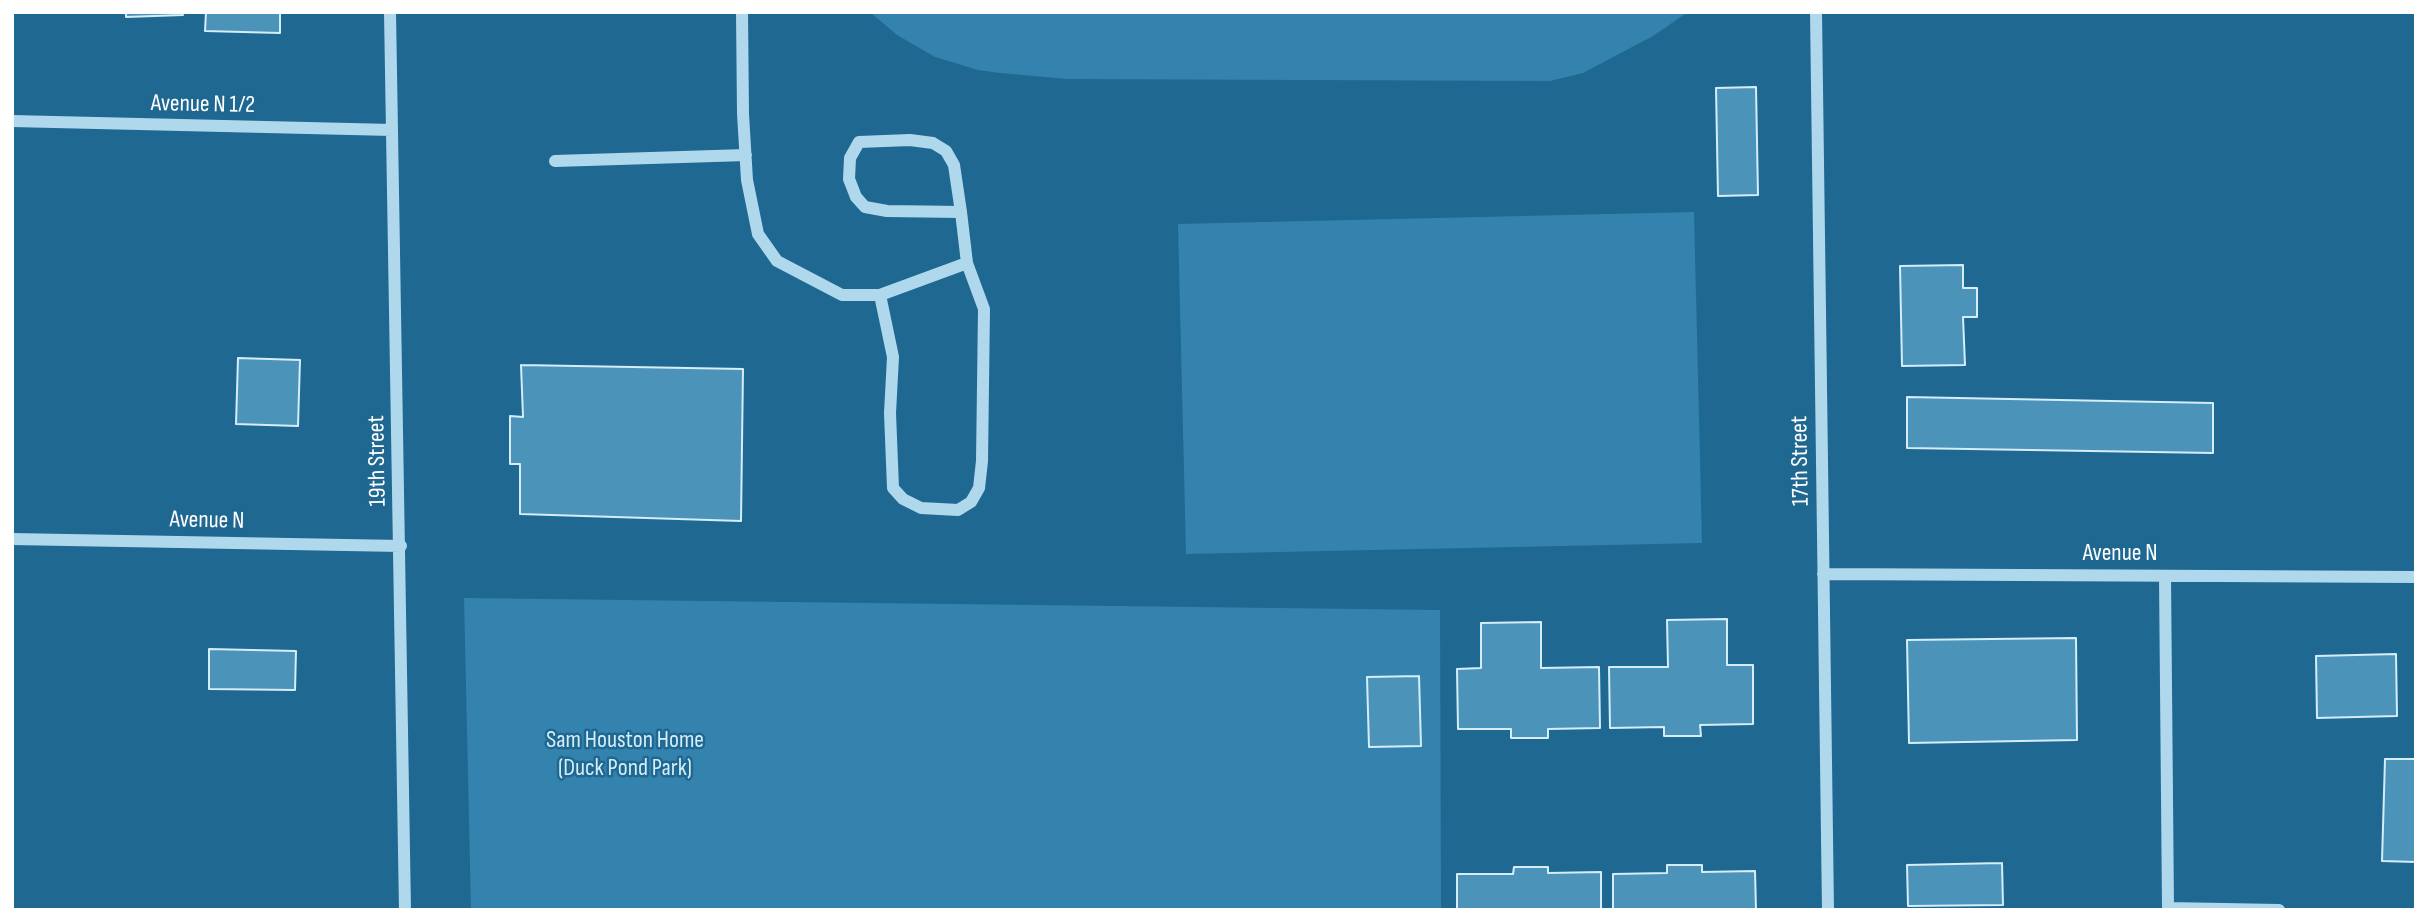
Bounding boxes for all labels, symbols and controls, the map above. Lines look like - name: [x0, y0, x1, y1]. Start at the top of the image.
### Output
- street label: Avenue N 1/2: [151, 90, 255, 120]
- street label: 19th Street: [363, 415, 393, 507]
- street label: 17th Street: [1786, 416, 1816, 506]
- street label: Avenue N: [169, 506, 245, 536]
- street label: Avenue N: [2083, 540, 2157, 568]
- park label: Sam Houston Home (Duck Pond Park): [546, 727, 704, 783]

